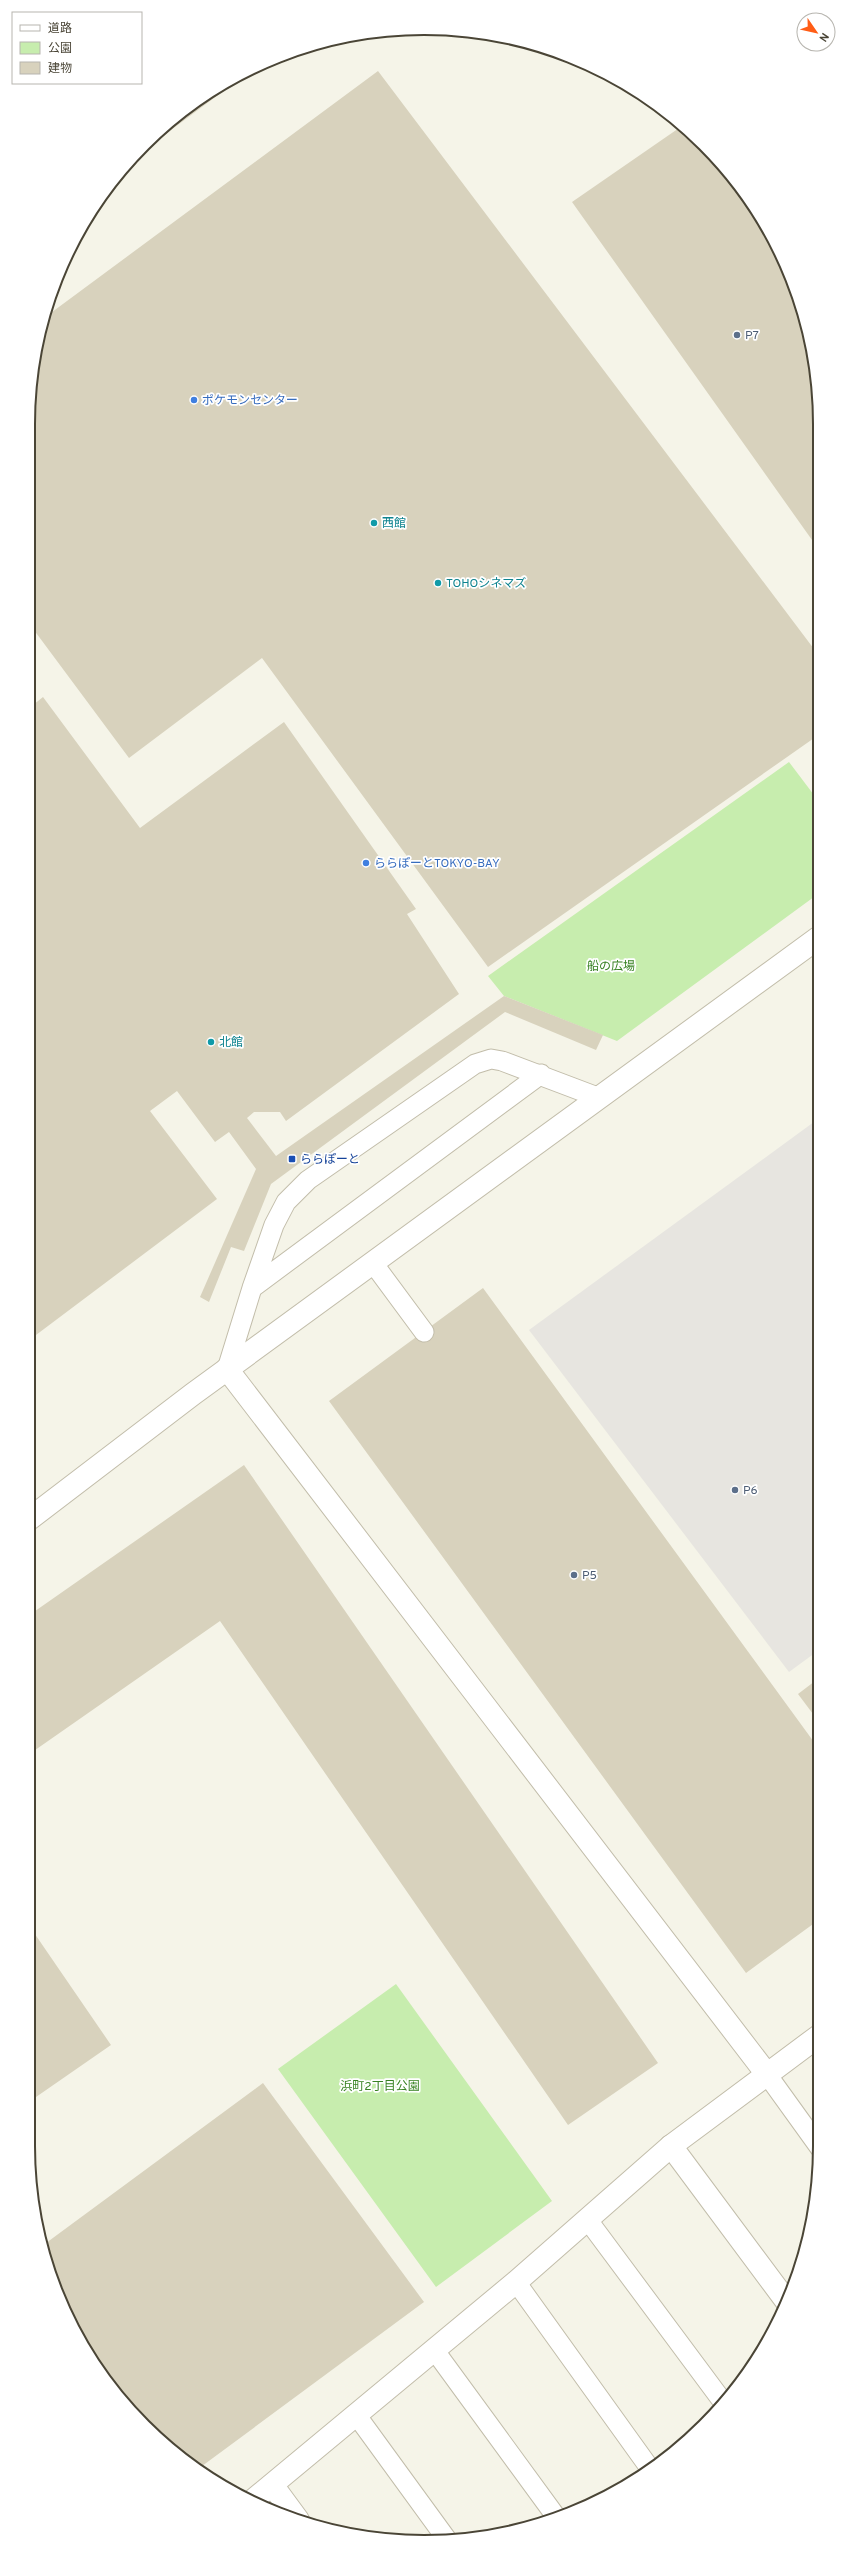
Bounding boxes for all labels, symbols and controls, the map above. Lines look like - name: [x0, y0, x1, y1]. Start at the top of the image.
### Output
- legend: [12, 12, 142, 84]
- north arrow: [796, 12, 836, 52]
- text: 道路: [48, 21, 72, 37]
- text: N: [815, 30, 831, 44]
- text: 公園: [48, 41, 72, 57]
- text: 建物: [48, 61, 72, 77]
- place label: P7: [745, 328, 759, 344]
- marker: P7: [732, 330, 742, 340]
- place label: ポケモンセンター: [202, 393, 298, 409]
- marker: ポケモンセンター: [189, 395, 199, 405]
- place label: 西館: [382, 516, 406, 532]
- marker: 西館: [369, 518, 379, 528]
- place label: TOHOシネマズ: [446, 576, 526, 592]
- marker: TOHOシネマズ: [433, 578, 443, 588]
- place label: ららぽーとTOKYO-BAY: [374, 856, 500, 872]
- marker: ららぽーとTOKYO-BAY: [361, 858, 371, 868]
- park label: 船の広場: [587, 959, 635, 975]
- place label: 北館: [219, 1035, 243, 1051]
- marker: 北館: [206, 1037, 216, 1047]
- place label: ららぽーと: [300, 1152, 360, 1168]
- marker: ららぽーと: [287, 1154, 297, 1164]
- place label: P6: [743, 1483, 758, 1499]
- marker: P6: [730, 1485, 740, 1495]
- place label: P5: [582, 1568, 597, 1584]
- marker: P5: [569, 1570, 579, 1580]
- park label: 浜町2丁目公園: [340, 2079, 420, 2095]

